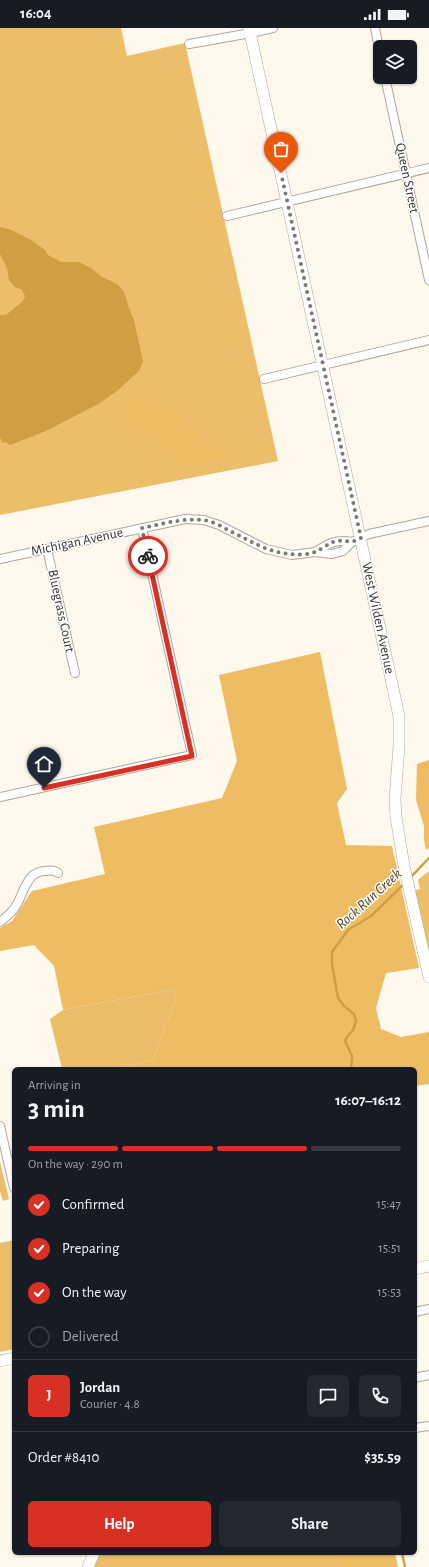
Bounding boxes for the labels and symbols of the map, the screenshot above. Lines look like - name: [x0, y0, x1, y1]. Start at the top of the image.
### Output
- pin: [264, 132, 298, 173]
- street label: Queen Street: [393, 142, 421, 215]
- street label: Michigan Avenue: [30, 525, 124, 559]
- courier: [128, 536, 168, 576]
- street label: West Wilden Avenue: [359, 561, 397, 675]
- street label: Bluegrass Court: [45, 568, 77, 654]
- pin: [27, 747, 61, 788]
- water label: Rock Run Creek: [334, 866, 405, 932]

